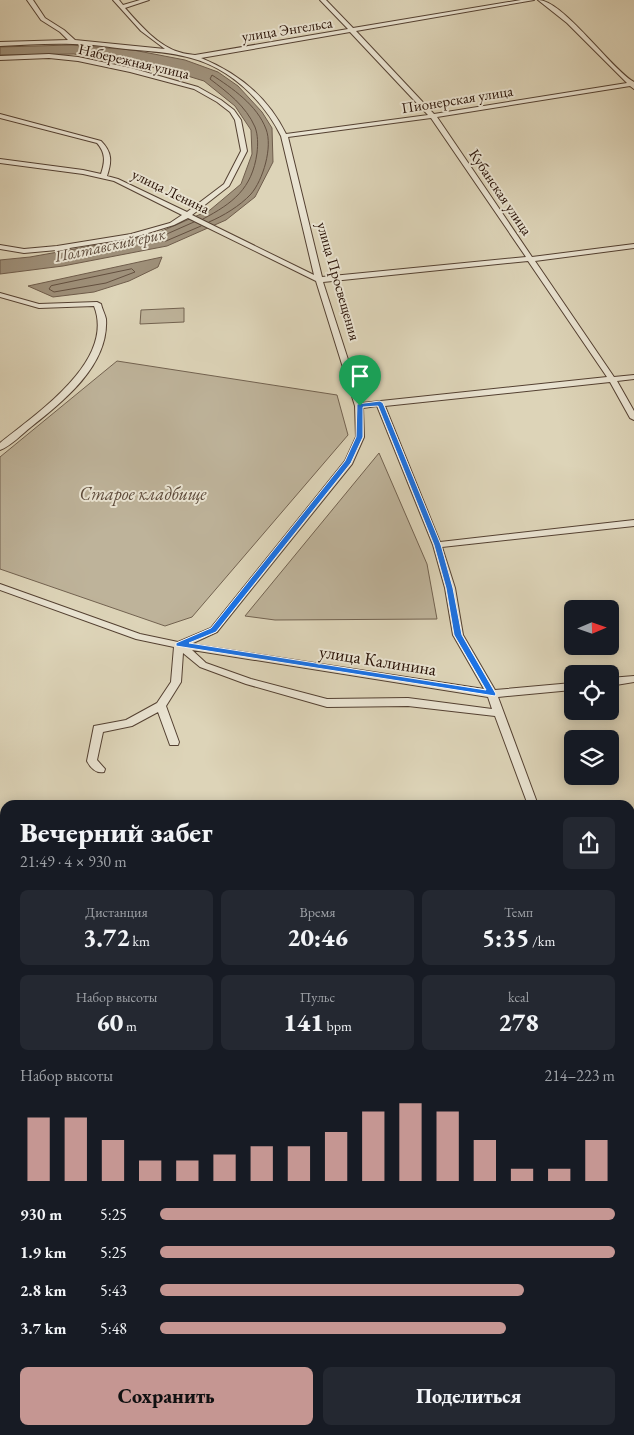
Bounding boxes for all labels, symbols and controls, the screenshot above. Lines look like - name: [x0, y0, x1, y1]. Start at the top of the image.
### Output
- street label: улица Энгельса: [240, 12, 334, 46]
- street label: Набережная улица: [77, 39, 191, 83]
- street label: Пионерская улица: [400, 81, 514, 117]
- street label: Кубанская улица: [465, 145, 537, 239]
- street label: улица Ленина: [129, 164, 213, 218]
- street label: улица Просвещения: [313, 220, 365, 343]
- water label: Полтавский ерик: [52, 223, 168, 267]
- pin: [339, 355, 381, 406]
- icon: arrive: [346, 362, 374, 390]
- park label: Старое кладбище: [80, 482, 207, 506]
- north arrow: [564, 600, 619, 655]
- map controls: [564, 600, 619, 785]
- street label: улица Калинина: [318, 639, 439, 681]
- button: locate: [564, 665, 619, 720]
- button: layers: [564, 730, 619, 785]
- text: Вечерний забег: [20, 814, 213, 850]
- button: share: [563, 817, 615, 869]
- text: 21:49 · 4 × 930 m: [20, 851, 127, 872]
- text: Дистанция: [85, 903, 148, 921]
- text: Время: [300, 903, 335, 921]
- text: Темп: [504, 903, 533, 921]
- text: 3.72: [83, 921, 130, 953]
- text: 20:46: [287, 921, 348, 953]
- text: 5:35: [482, 921, 529, 953]
- text: km: [130, 932, 150, 950]
- text: /km: [529, 932, 555, 950]
- text: Набор высоты: [76, 988, 157, 1006]
- text: Пульс: [300, 988, 335, 1006]
- text: kcal: [508, 988, 529, 1006]
- text: 60: [96, 1006, 123, 1038]
- text: 141: [283, 1006, 324, 1038]
- text: 278: [498, 1006, 539, 1038]
- text: m: [123, 1017, 137, 1035]
- text: bpm: [324, 1017, 352, 1035]
- text: Набор высоты: [20, 1065, 113, 1086]
- text: 214–223 m: [544, 1065, 615, 1086]
- text: 930 m: [20, 1204, 62, 1225]
- text: 5:25: [100, 1204, 127, 1225]
- text: 1.9 km: [20, 1242, 66, 1263]
- text: 5:25: [100, 1242, 127, 1263]
- text: 2.8 km: [20, 1280, 66, 1301]
- text: 5:43: [100, 1280, 127, 1301]
- text: 3.7 km: [20, 1318, 66, 1339]
- text: 5:48: [100, 1318, 127, 1339]
- button: Сохранить: [20, 1367, 313, 1425]
- button: Поделиться: [323, 1367, 615, 1425]

